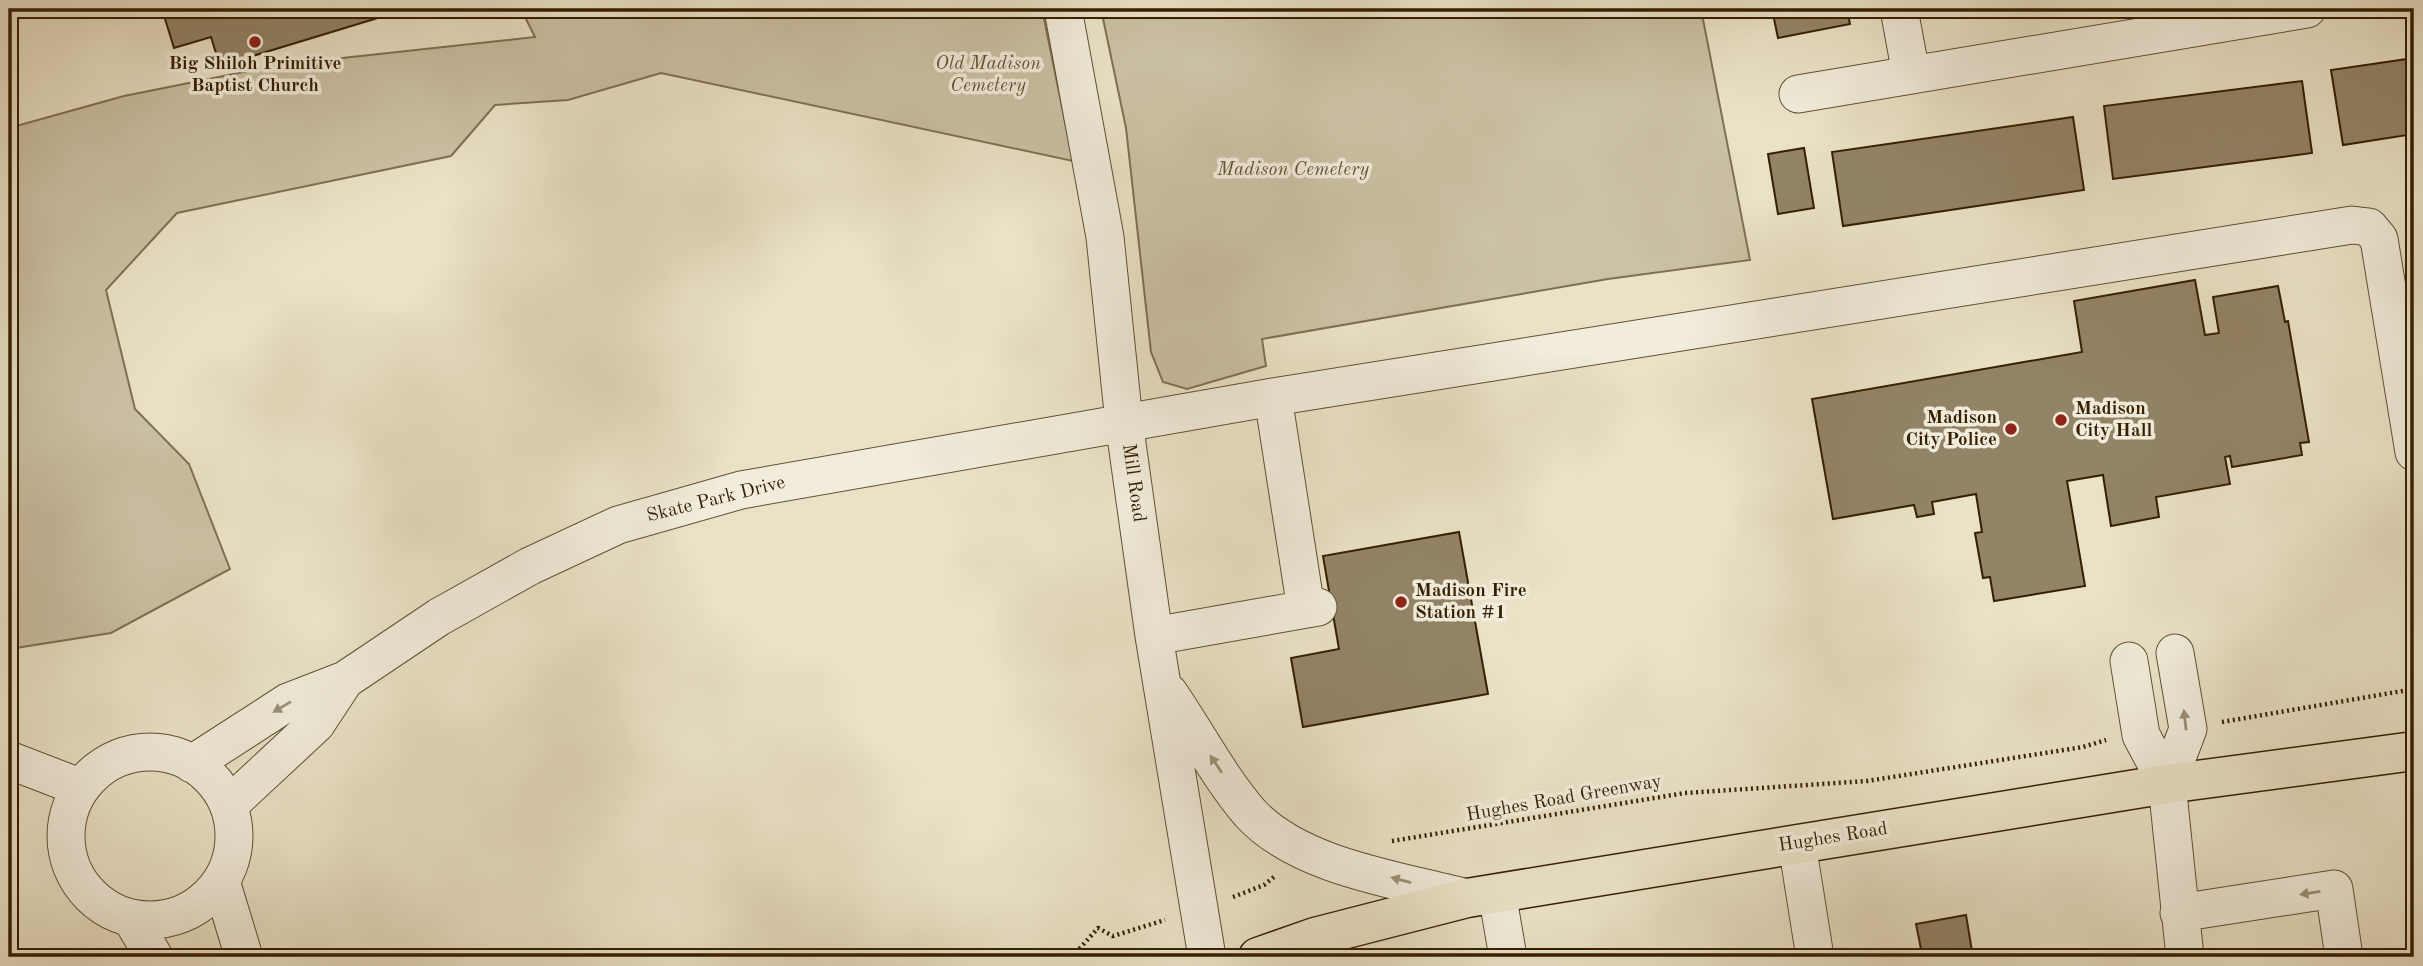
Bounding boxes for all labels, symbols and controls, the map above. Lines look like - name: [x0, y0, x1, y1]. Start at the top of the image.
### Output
- marker: Big Shiloh Primitive Baptist Church: [247, 34, 263, 50]
- place label: Big Shiloh Primitive Baptist Church: [169, 55, 341, 96]
- park label: Old Madison Cemetery: [935, 55, 1041, 96]
- park label: Madison Cemetery: [1216, 161, 1369, 180]
- place label: Madison City Hall: [2075, 400, 2153, 441]
- place label: Madison City Police: [1905, 409, 1997, 450]
- marker: Madison City Hall: [2053, 412, 2069, 428]
- marker: Madison City Police: [2003, 421, 2019, 437]
- street label: Mill Road: [1118, 443, 1148, 523]
- street label: Skate Park Drive: [645, 474, 787, 526]
- place label: Madison Fire Station #1: [1415, 582, 1527, 623]
- marker: Madison Fire Station #1: [1393, 594, 1409, 610]
- one-way arrow: [272, 700, 291, 713]
- one-way arrow: [2180, 709, 2191, 731]
- one-way arrow: [1210, 754, 1223, 773]
- street label: Hughes Road Greenway: [1465, 772, 1663, 826]
- street label: Hughes Road: [1777, 820, 1889, 856]
- one-way arrow: [1390, 875, 1411, 885]
- one-way arrow: [2299, 888, 2321, 899]

